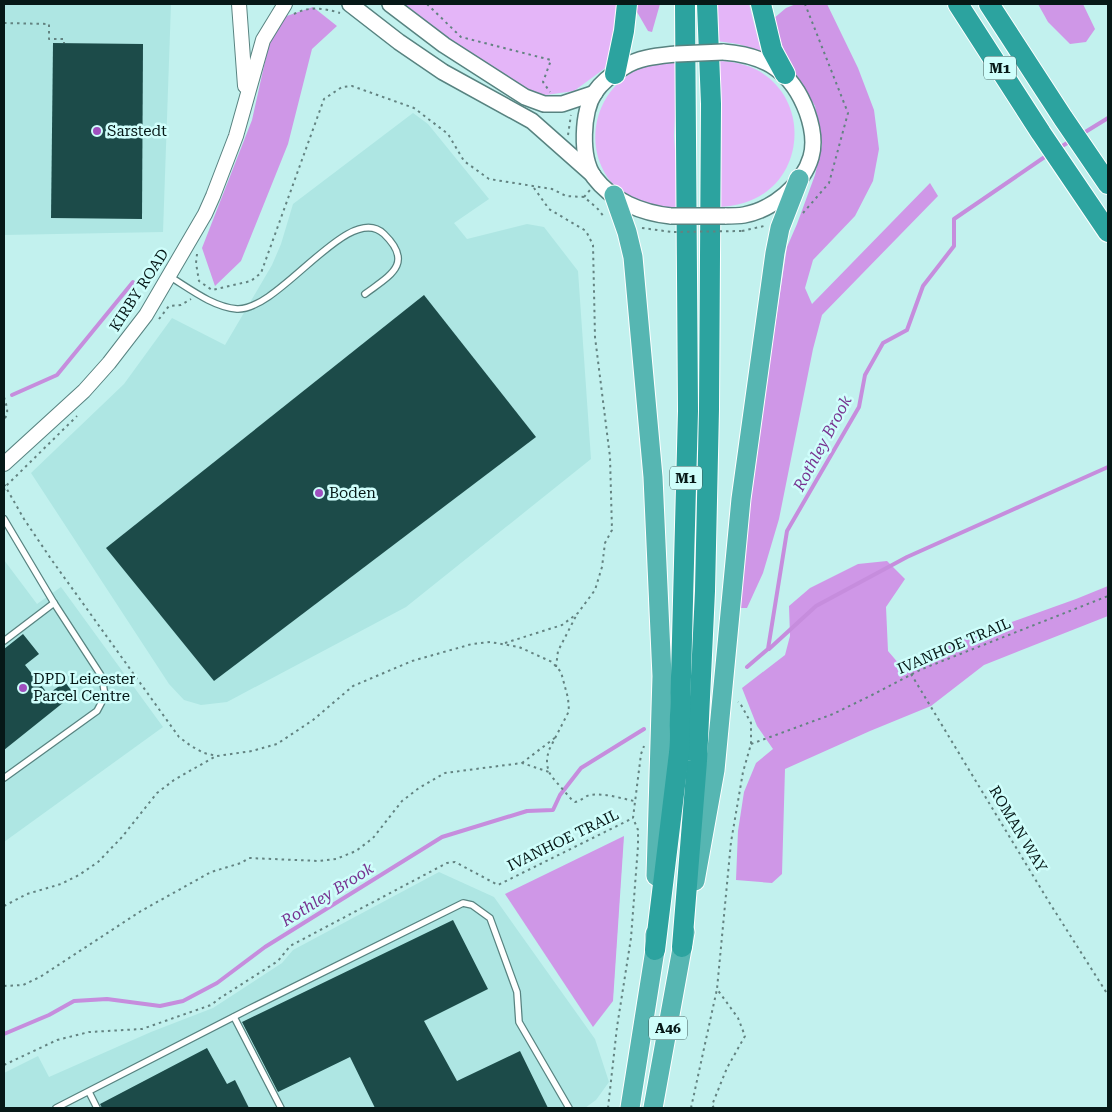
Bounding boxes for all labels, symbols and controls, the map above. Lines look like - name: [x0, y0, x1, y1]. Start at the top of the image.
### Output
- road number: M1: [984, 56, 1016, 80]
- place label: Sarstedt: [107, 122, 167, 140]
- marker: Sarstedt: [91, 125, 103, 137]
- street label: KIRBY ROAD: [106, 245, 172, 335]
- water label: Rothley Brook: [789, 392, 856, 495]
- road number: M1: [670, 466, 702, 489]
- place label: Boden: [329, 484, 376, 502]
- marker: Boden: [313, 487, 325, 499]
- street label: IVANHOE TRAIL: [895, 614, 1013, 678]
- place label: DPD Leicester Parcel Centre: [33, 670, 136, 705]
- marker: DPD Leicester Parcel Centre: [17, 682, 29, 694]
- street label: ROMAN WAY: [985, 783, 1051, 876]
- street label: IVANHOE TRAIL: [504, 805, 622, 875]
- water label: Rothley Brook: [277, 858, 377, 931]
- road number: A46: [649, 1016, 687, 1040]

